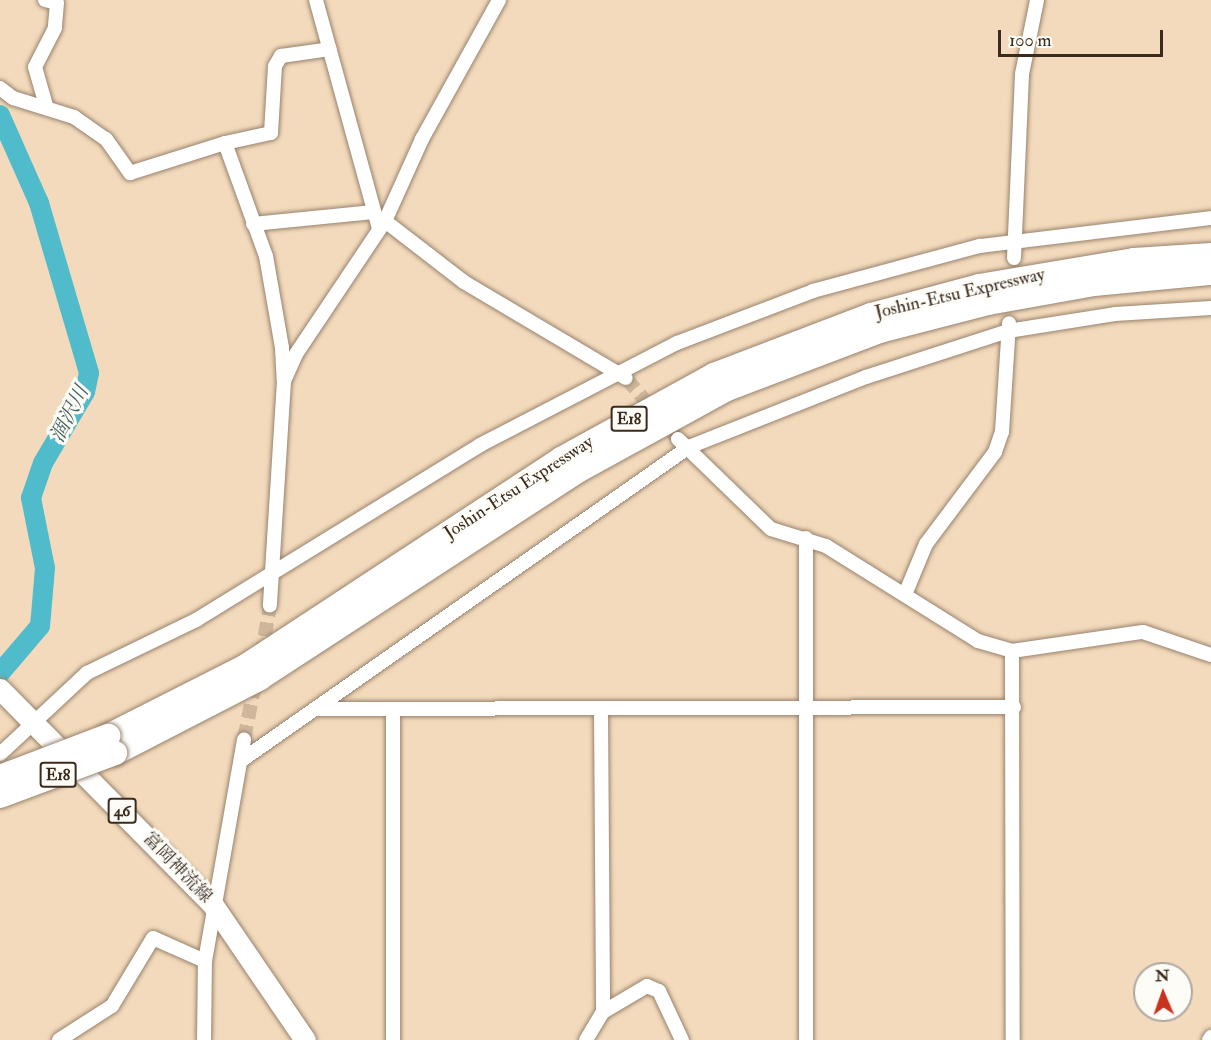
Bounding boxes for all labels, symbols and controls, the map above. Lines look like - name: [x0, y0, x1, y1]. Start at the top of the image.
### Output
- scale bar: [1001, 18, 1166, 56]
- text: 100 m: [1009, 29, 1052, 52]
- street label: Joshin-Etsu Expressway: [873, 264, 1047, 324]
- water label: 涸沢川: [45, 382, 93, 446]
- road number: E18: [610, 406, 648, 432]
- street label: Joshin-Etsu Expressway: [440, 432, 598, 544]
- road number: E18: [38, 762, 78, 788]
- road number: 46: [107, 798, 137, 824]
- street label: 富岡神流線: [138, 828, 216, 908]
- north arrow: [1133, 962, 1193, 1022]
- text: N: [1155, 966, 1170, 986]

